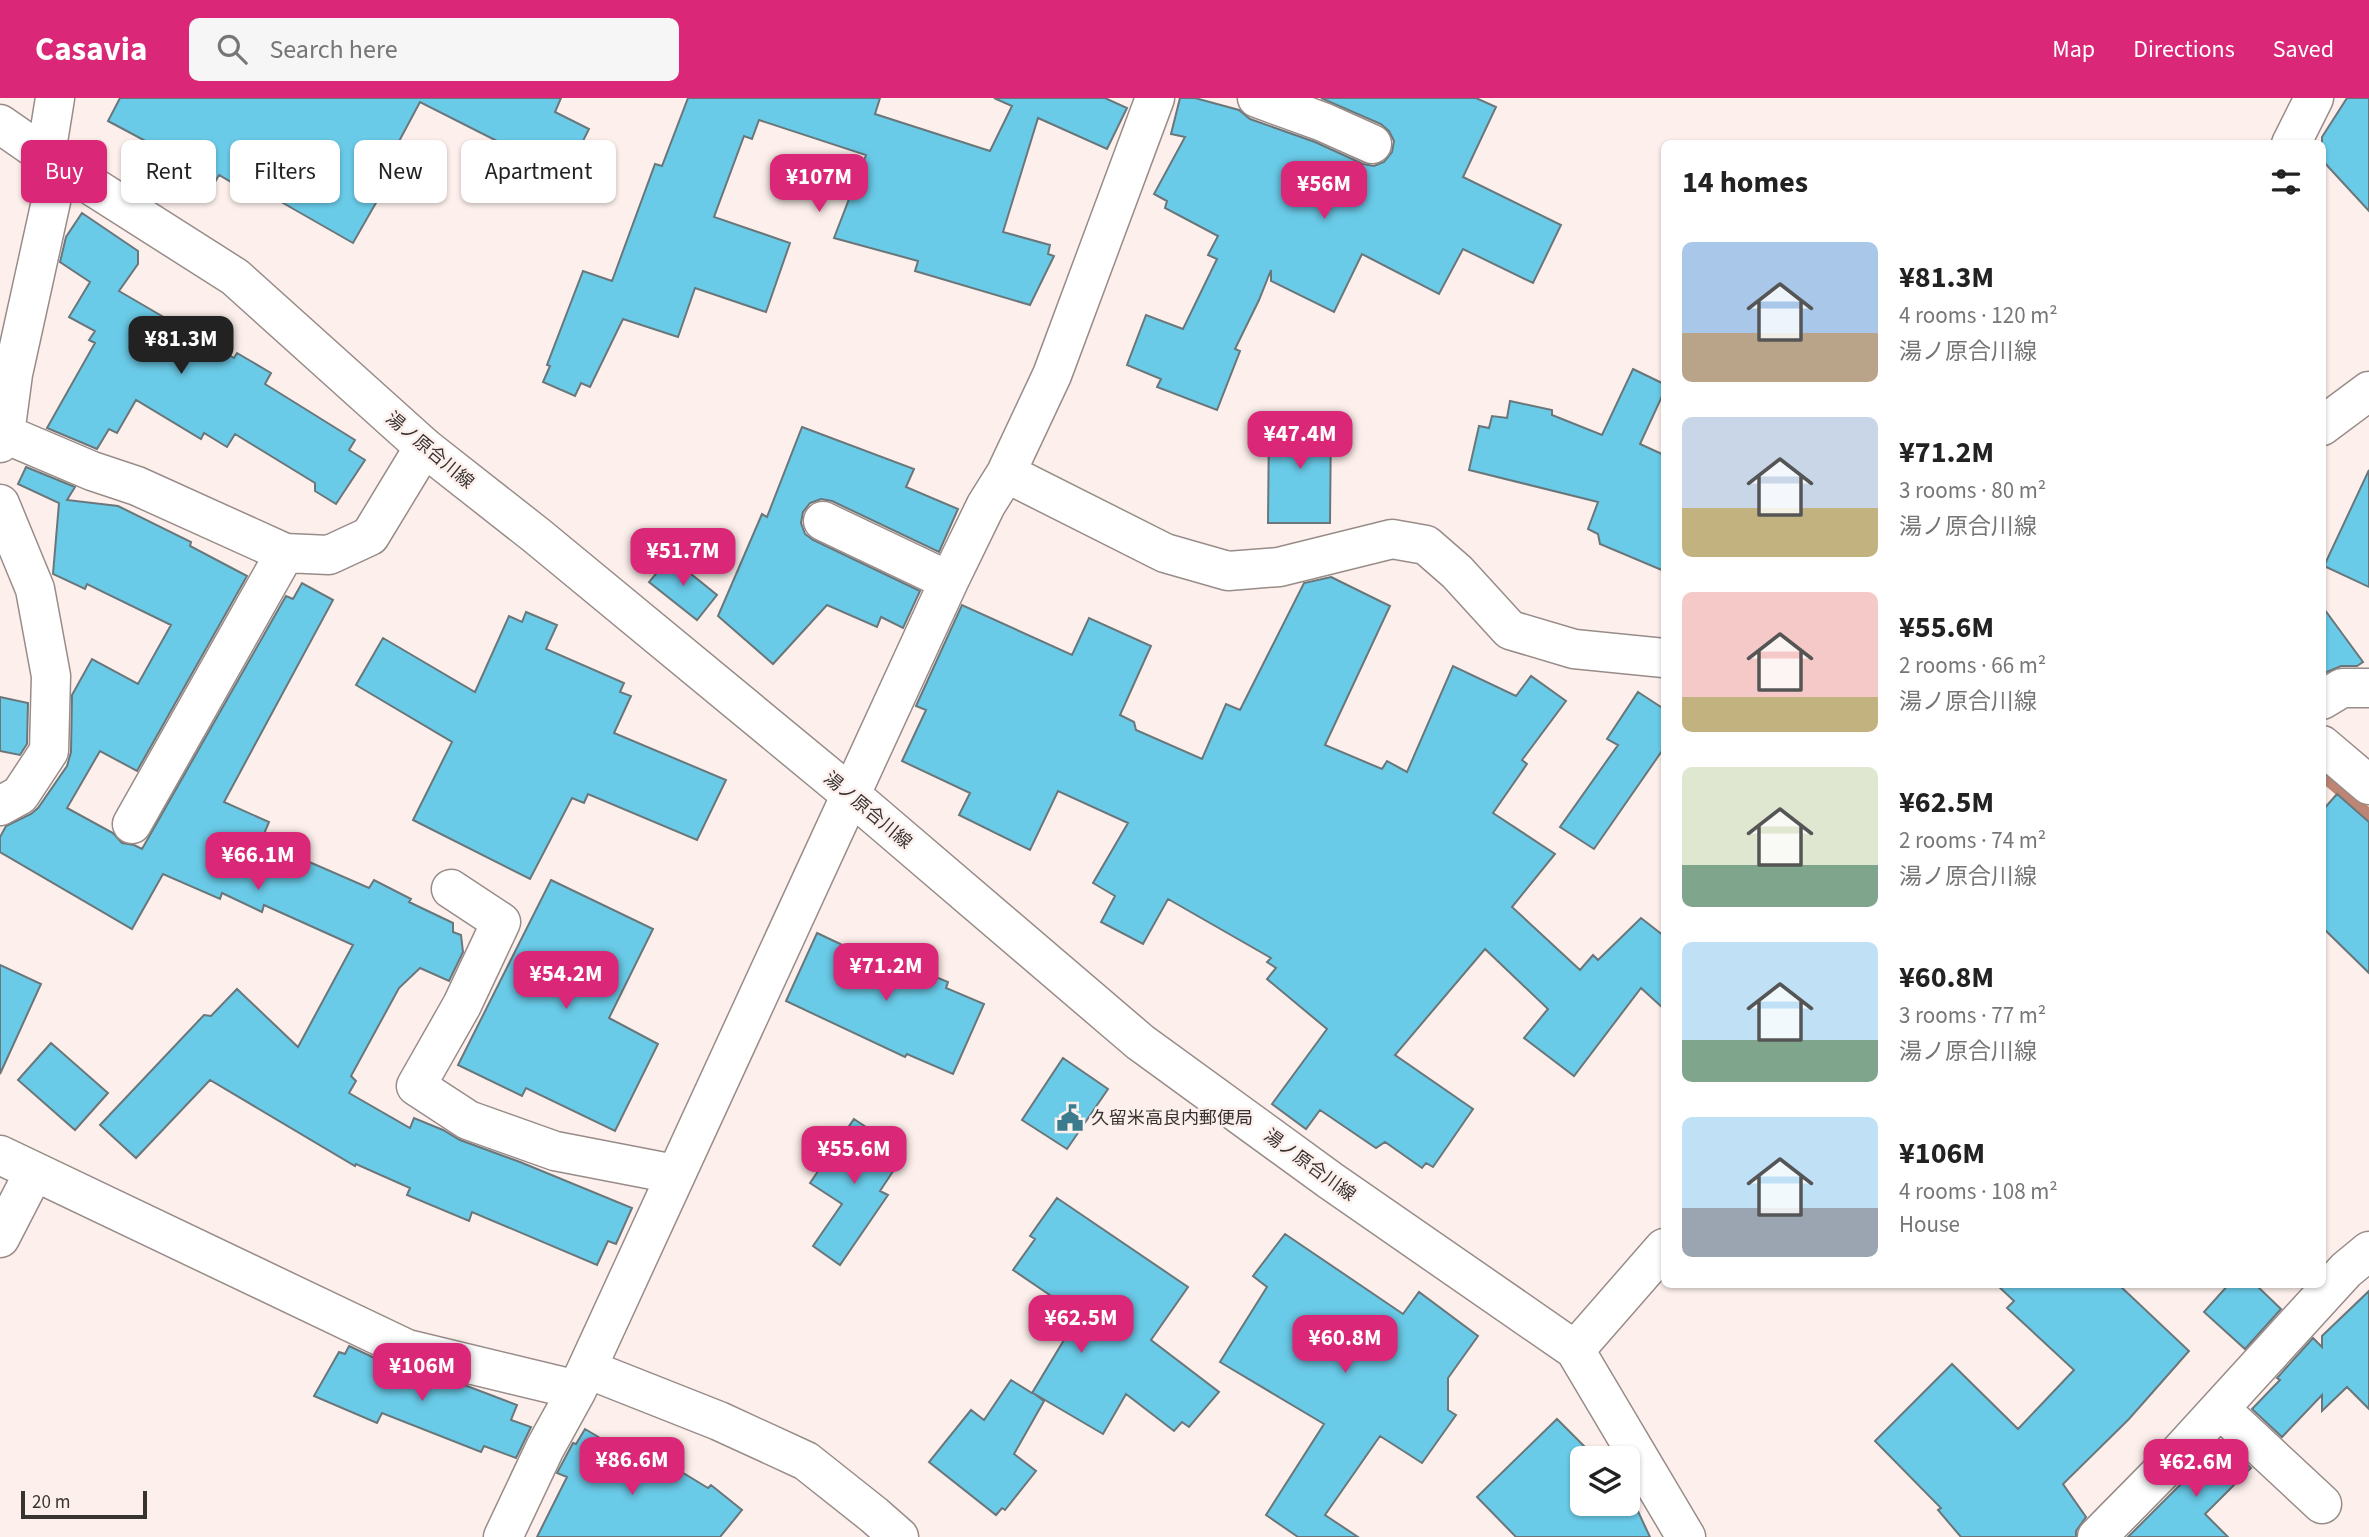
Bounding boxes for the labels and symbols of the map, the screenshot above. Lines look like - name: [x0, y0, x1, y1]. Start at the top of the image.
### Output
- pin: ¥107M: [770, 155, 868, 214]
- pin: ¥56M: [1283, 162, 1365, 221]
- pin: ¥81.3M: [124, 316, 238, 376]
- street label: 湯ノ原合川線: [380, 406, 479, 495]
- pin: ¥47.4M: [1243, 412, 1357, 471]
- pin: ¥51.7M: [626, 528, 740, 588]
- street label: 湯ノ原合川線: [818, 766, 917, 855]
- pin: ¥66.1M: [201, 832, 315, 892]
- pin: ¥71.2M: [829, 944, 943, 1003]
- pin: ¥54.2M: [509, 951, 623, 1011]
- public building icon: 久留米高良内郵便局: [1055, 1103, 1085, 1133]
- place label: 久留米高良内郵便局: [1091, 1106, 1253, 1131]
- street label: 湯ノ原合川線: [1259, 1124, 1361, 1207]
- pin: ¥55.6M: [797, 1126, 911, 1186]
- pin: ¥62.5M: [1024, 1296, 1138, 1355]
- pin: ¥60.8M: [1288, 1316, 1402, 1375]
- pin: ¥106M: [373, 1344, 471, 1403]
- pin: ¥86.6M: [575, 1438, 689, 1497]
- pin: ¥62.6M: [2139, 1440, 2253, 1499]
- scale bar: [21, 1488, 147, 1520]

